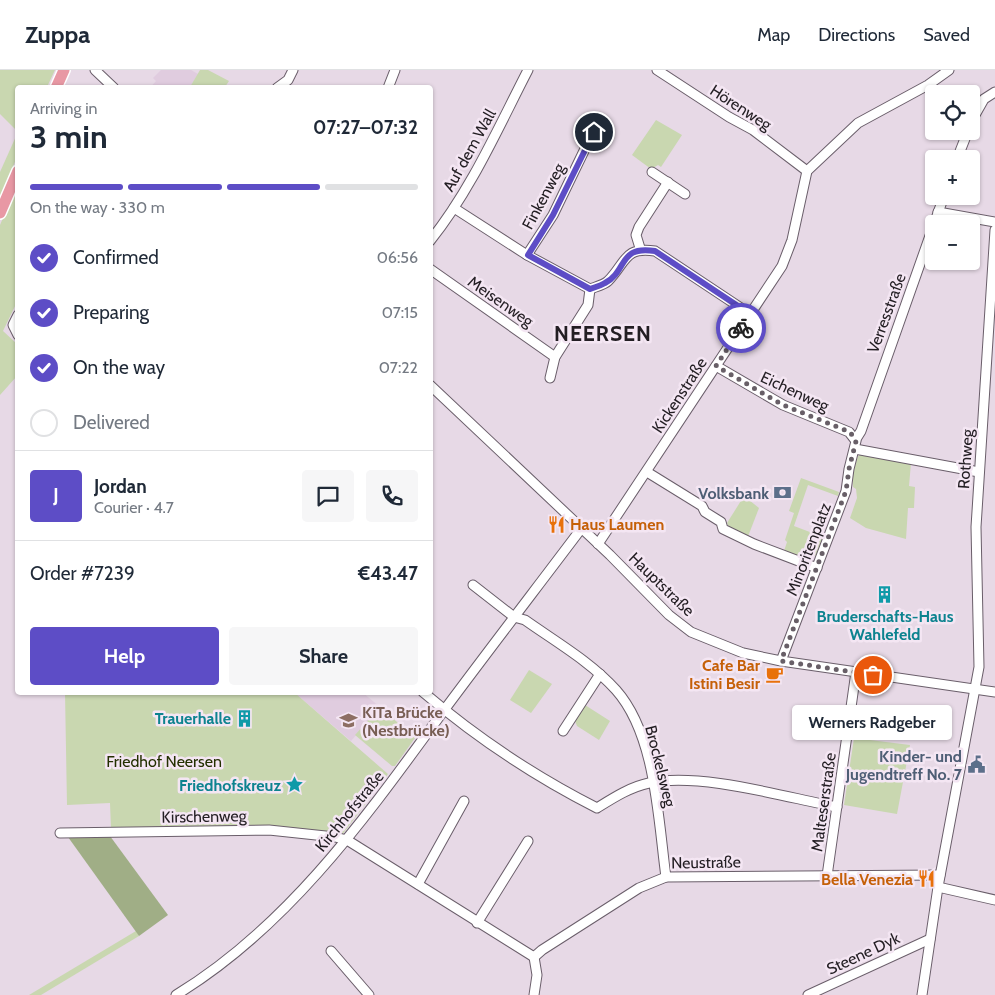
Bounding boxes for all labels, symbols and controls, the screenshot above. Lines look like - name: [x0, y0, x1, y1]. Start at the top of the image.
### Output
- text: Zuppa: [25, 20, 90, 49]
- text: Map: [757, 24, 790, 46]
- text: Directions: [818, 24, 895, 46]
- text: Saved: [923, 24, 970, 46]
- street label: Hörenweg: [706, 81, 776, 135]
- map controls: [925, 85, 980, 270]
- button: locate: [925, 85, 980, 140]
- text: Arriving in: [30, 99, 97, 118]
- street label: Auf dem Wall: [439, 105, 500, 195]
- pin: [573, 111, 615, 153]
- text: 07:27–07:32: [313, 116, 418, 139]
- text: 3 min: [30, 117, 108, 156]
- icon: home: [580, 118, 608, 146]
- button: +: [925, 150, 980, 205]
- street label: Finkenweg: [518, 159, 569, 233]
- text: On the way · 330 m: [30, 198, 165, 217]
- button: −: [925, 215, 980, 270]
- icon: check: [30, 244, 58, 272]
- text: Confirmed: [73, 246, 159, 269]
- text: 06:56: [377, 248, 418, 267]
- street label: Verresstraße: [863, 271, 910, 356]
- street label: Meisenweg: [464, 272, 538, 331]
- icon: check: [30, 299, 58, 327]
- text: Preparing: [73, 301, 149, 324]
- text: 07:15: [382, 303, 418, 322]
- courier: [716, 303, 766, 353]
- icon: bike: [727, 314, 755, 342]
- district label: NEERSEN: [554, 321, 652, 346]
- icon: check: [30, 354, 58, 382]
- street label: Kickenstraße: [648, 354, 711, 437]
- text: On the way: [73, 356, 165, 379]
- text: 07:22: [379, 358, 418, 377]
- street label: Eichenweg: [758, 367, 833, 416]
- text: Delivered: [73, 411, 150, 434]
- street label: Rothweg: [954, 428, 977, 489]
- button: chat: [302, 470, 354, 522]
- button: phone: [366, 470, 418, 522]
- text: Jordan: [94, 475, 147, 498]
- bank icon: Volksbank: [773, 483, 793, 503]
- text: J: [53, 484, 59, 507]
- place label: Volksbank: [698, 484, 769, 503]
- text: Courier · 4.7: [94, 498, 174, 517]
- street label: Minoritenplatz: [782, 500, 835, 598]
- restaurant icon: Haus Laumen: [546, 514, 566, 534]
- place label: Haus Laumen: [570, 515, 664, 534]
- street label: Hauptstraße: [625, 549, 698, 620]
- text: Order #7239: [30, 562, 135, 585]
- text: €43.47: [358, 562, 418, 585]
- building icon: Bruderschafts-Haus Wahlefeld: [875, 584, 895, 604]
- place label: Bruderschafts-Haus Wahlefeld: [817, 607, 954, 644]
- button: Help: [30, 627, 219, 685]
- button: Share: [229, 627, 418, 685]
- pin: [852, 654, 894, 696]
- place label: Cafe Bar Istini Besir: [689, 656, 761, 693]
- icon: bag: [859, 661, 887, 689]
- cafe icon: Cafe Bar Istini Besir: [764, 664, 784, 684]
- place label: KiTa Brücke (Nestbrücke): [362, 703, 450, 740]
- callout: Werners Radgeber: [793, 705, 953, 740]
- building icon: Trauerhalle: [235, 708, 255, 728]
- place label: Trauerhalle: [155, 709, 231, 728]
- school or university icon: KiTa Brücke (Nestbrücke): [338, 711, 358, 731]
- text: Werners Radgeber: [809, 713, 935, 732]
- street label: Brockelsweg: [641, 723, 680, 810]
- place label: Kinder- und Jugendtreff No. 7: [845, 747, 963, 784]
- street label: Malteserstraße: [807, 751, 840, 853]
- park label: Friedhof Neersen: [106, 752, 222, 771]
- public building icon: Kinder- und Jugendtreff No. 7: [966, 755, 986, 775]
- street label: Kirchhofstraße: [311, 767, 388, 855]
- place icon: Friedhofskreuz: [285, 775, 305, 795]
- place label: Friedhofskreuz: [179, 776, 281, 795]
- street label: Kirschenweg: [161, 806, 248, 827]
- street label: Neustraße: [671, 852, 741, 873]
- restaurant icon: Bella Venezia: [917, 869, 937, 889]
- place label: Bella Venezia: [821, 870, 913, 889]
- street label: Steene Dyk: [824, 928, 904, 979]

